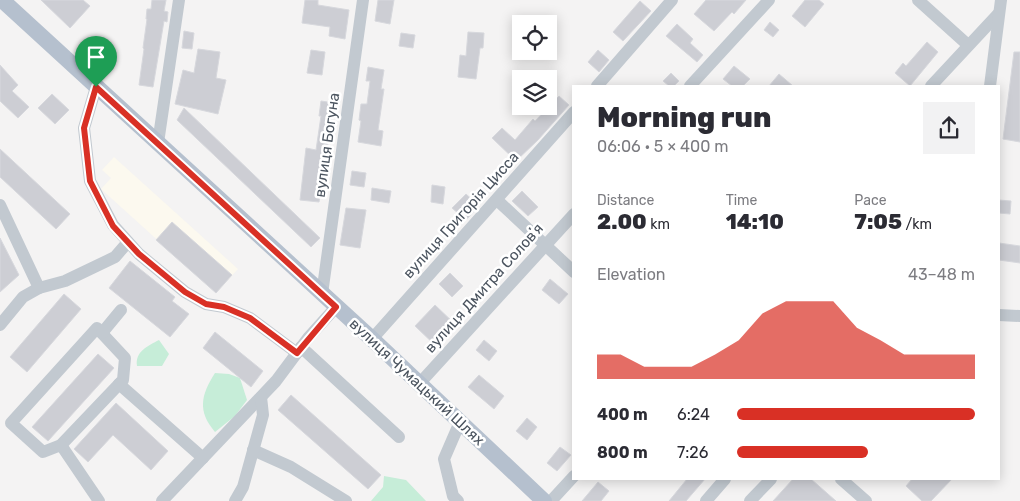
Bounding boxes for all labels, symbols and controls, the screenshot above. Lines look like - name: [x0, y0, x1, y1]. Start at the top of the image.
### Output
- map controls: [512, 15, 557, 115]
- button: locate: [512, 15, 557, 60]
- pin: [75, 36, 117, 87]
- icon: arrive: [82, 43, 110, 71]
- button: layers: [512, 70, 557, 115]
- street label: вулиця Богуна: [311, 92, 343, 198]
- text: Morning run: [597, 101, 771, 134]
- button: share: [923, 102, 975, 154]
- text: 06:06 · 5 × 400 m: [597, 137, 729, 156]
- street label: вулиця Григорія Цисса: [399, 148, 523, 282]
- text: Distance: [597, 192, 654, 209]
- text: Time: [726, 192, 757, 209]
- text: Pace: [854, 192, 886, 209]
- text: 2.00: [597, 209, 647, 234]
- text: 14:10: [726, 209, 784, 234]
- text: 7:05: [854, 209, 902, 234]
- text: km: [647, 216, 670, 233]
- text: /km: [902, 216, 932, 233]
- street label: вулиця Дмитра Соловʼя: [421, 220, 547, 356]
- text: Elevation: [597, 265, 666, 284]
- text: 43–48 m: [908, 265, 975, 284]
- street label: вулиця Чумацький Шлях: [346, 315, 488, 449]
- text: 400 m: [597, 405, 648, 424]
- text: 6:24: [677, 405, 710, 424]
- text: 800 m: [597, 443, 648, 462]
- text: 7:26: [677, 443, 708, 462]

